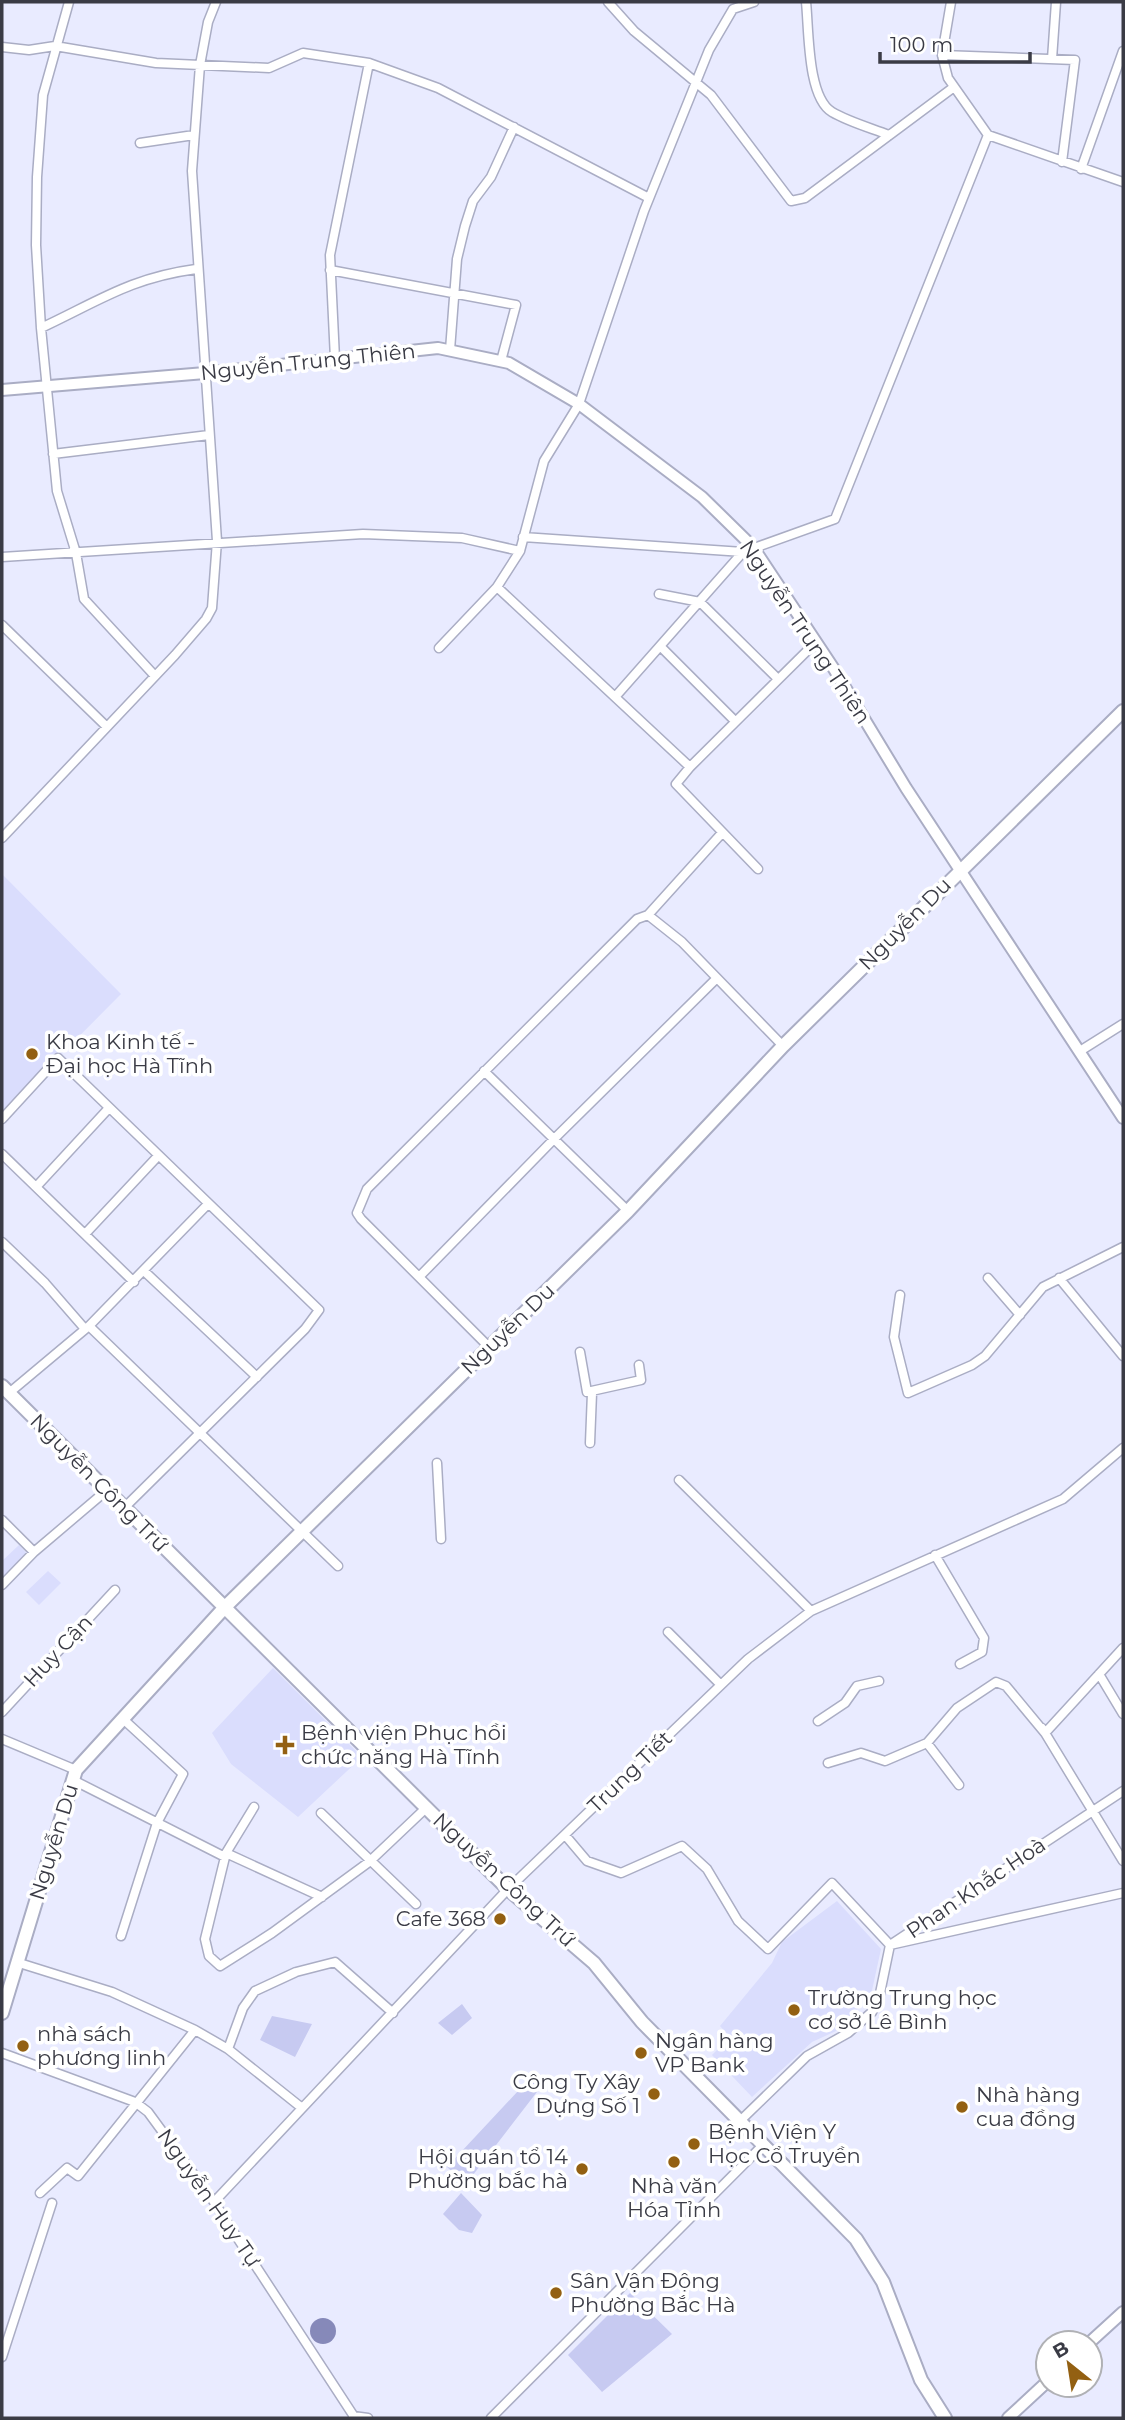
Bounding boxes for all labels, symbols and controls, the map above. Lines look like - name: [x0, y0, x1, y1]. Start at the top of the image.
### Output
- scale bar: [880, 21, 1030, 65]
- text: 100 m: [890, 32, 953, 57]
- street label: Nguyễn Trung Thiên: [199, 338, 417, 385]
- street label: Nguyễn Trung Thiên: [735, 535, 876, 728]
- street label: Nguyễn Du: [853, 872, 956, 975]
- place label: Khoa Kinh tế - Đại học Hà Tĩnh: [46, 1029, 213, 1078]
- marker: Khoa Kinh tế - Đại học Hà Tĩnh: [24, 1046, 40, 1062]
- street label: Nguyễn Du: [456, 1278, 560, 1379]
- street label: Nguyễn Công Trứ: [25, 1408, 174, 1557]
- street label: Huy Cận: [18, 1609, 97, 1692]
- place label: Bệnh viện Phục hồi chức năng Hà Tĩnh: [301, 1720, 507, 1769]
- street label: Trung Tiết: [582, 1725, 677, 1818]
- marker: Bệnh viện Phục hồi chức năng Hà Tĩnh: [275, 1735, 295, 1755]
- street label: Nguyễn Du: [24, 1781, 83, 1903]
- street label: Nguyễn Công Trứ: [428, 1807, 581, 1952]
- street label: Phan Khắc Hoà: [901, 1832, 1050, 1943]
- place label: Cafe 368: [396, 1906, 486, 1931]
- marker: Cafe 368: [492, 1911, 508, 1927]
- place label: Trường Trung học cơ sở Lê Bình: [808, 1985, 997, 2034]
- marker: Trường Trung học cơ sở Lê Bình: [786, 2002, 802, 2018]
- place label: nhà sách phương linh: [37, 2021, 166, 2070]
- place label: Ngân hàng VP Bank: [655, 2028, 774, 2077]
- marker: nhà sách phương linh: [15, 2038, 31, 2054]
- marker: Ngân hàng VP Bank: [633, 2045, 649, 2061]
- place label: Công Ty Xây Dựng Số 1: [513, 2069, 641, 2118]
- place label: Nhà hàng cua đồng: [976, 2082, 1080, 2131]
- marker: Công Ty Xây Dựng Số 1: [646, 2086, 662, 2102]
- marker: Nhà hàng cua đồng: [954, 2099, 970, 2115]
- place label: Bệnh Viện Y Học Cổ Truyền: [708, 2119, 861, 2168]
- street label: Nguyễn Huy Tự: [152, 2124, 266, 2272]
- marker: Bệnh Viện Y Học Cổ Truyền: [686, 2136, 702, 2152]
- place label: Hội quán tổ 14 Phường bắc hà: [407, 2144, 568, 2193]
- marker: Nhà văn Hóa Tỉnh: [666, 2154, 682, 2170]
- marker: Hội quán tổ 14 Phường bắc hà: [574, 2161, 590, 2177]
- place label: Nhà văn Hóa Tỉnh: [627, 2173, 721, 2222]
- place label: Sân Vận Động Phường Bắc Hà: [570, 2268, 735, 2317]
- marker: Sân Vận Động Phường Bắc Hà: [548, 2285, 564, 2301]
- north arrow: [1034, 2329, 1104, 2399]
- text: B: [1049, 2336, 1073, 2363]

